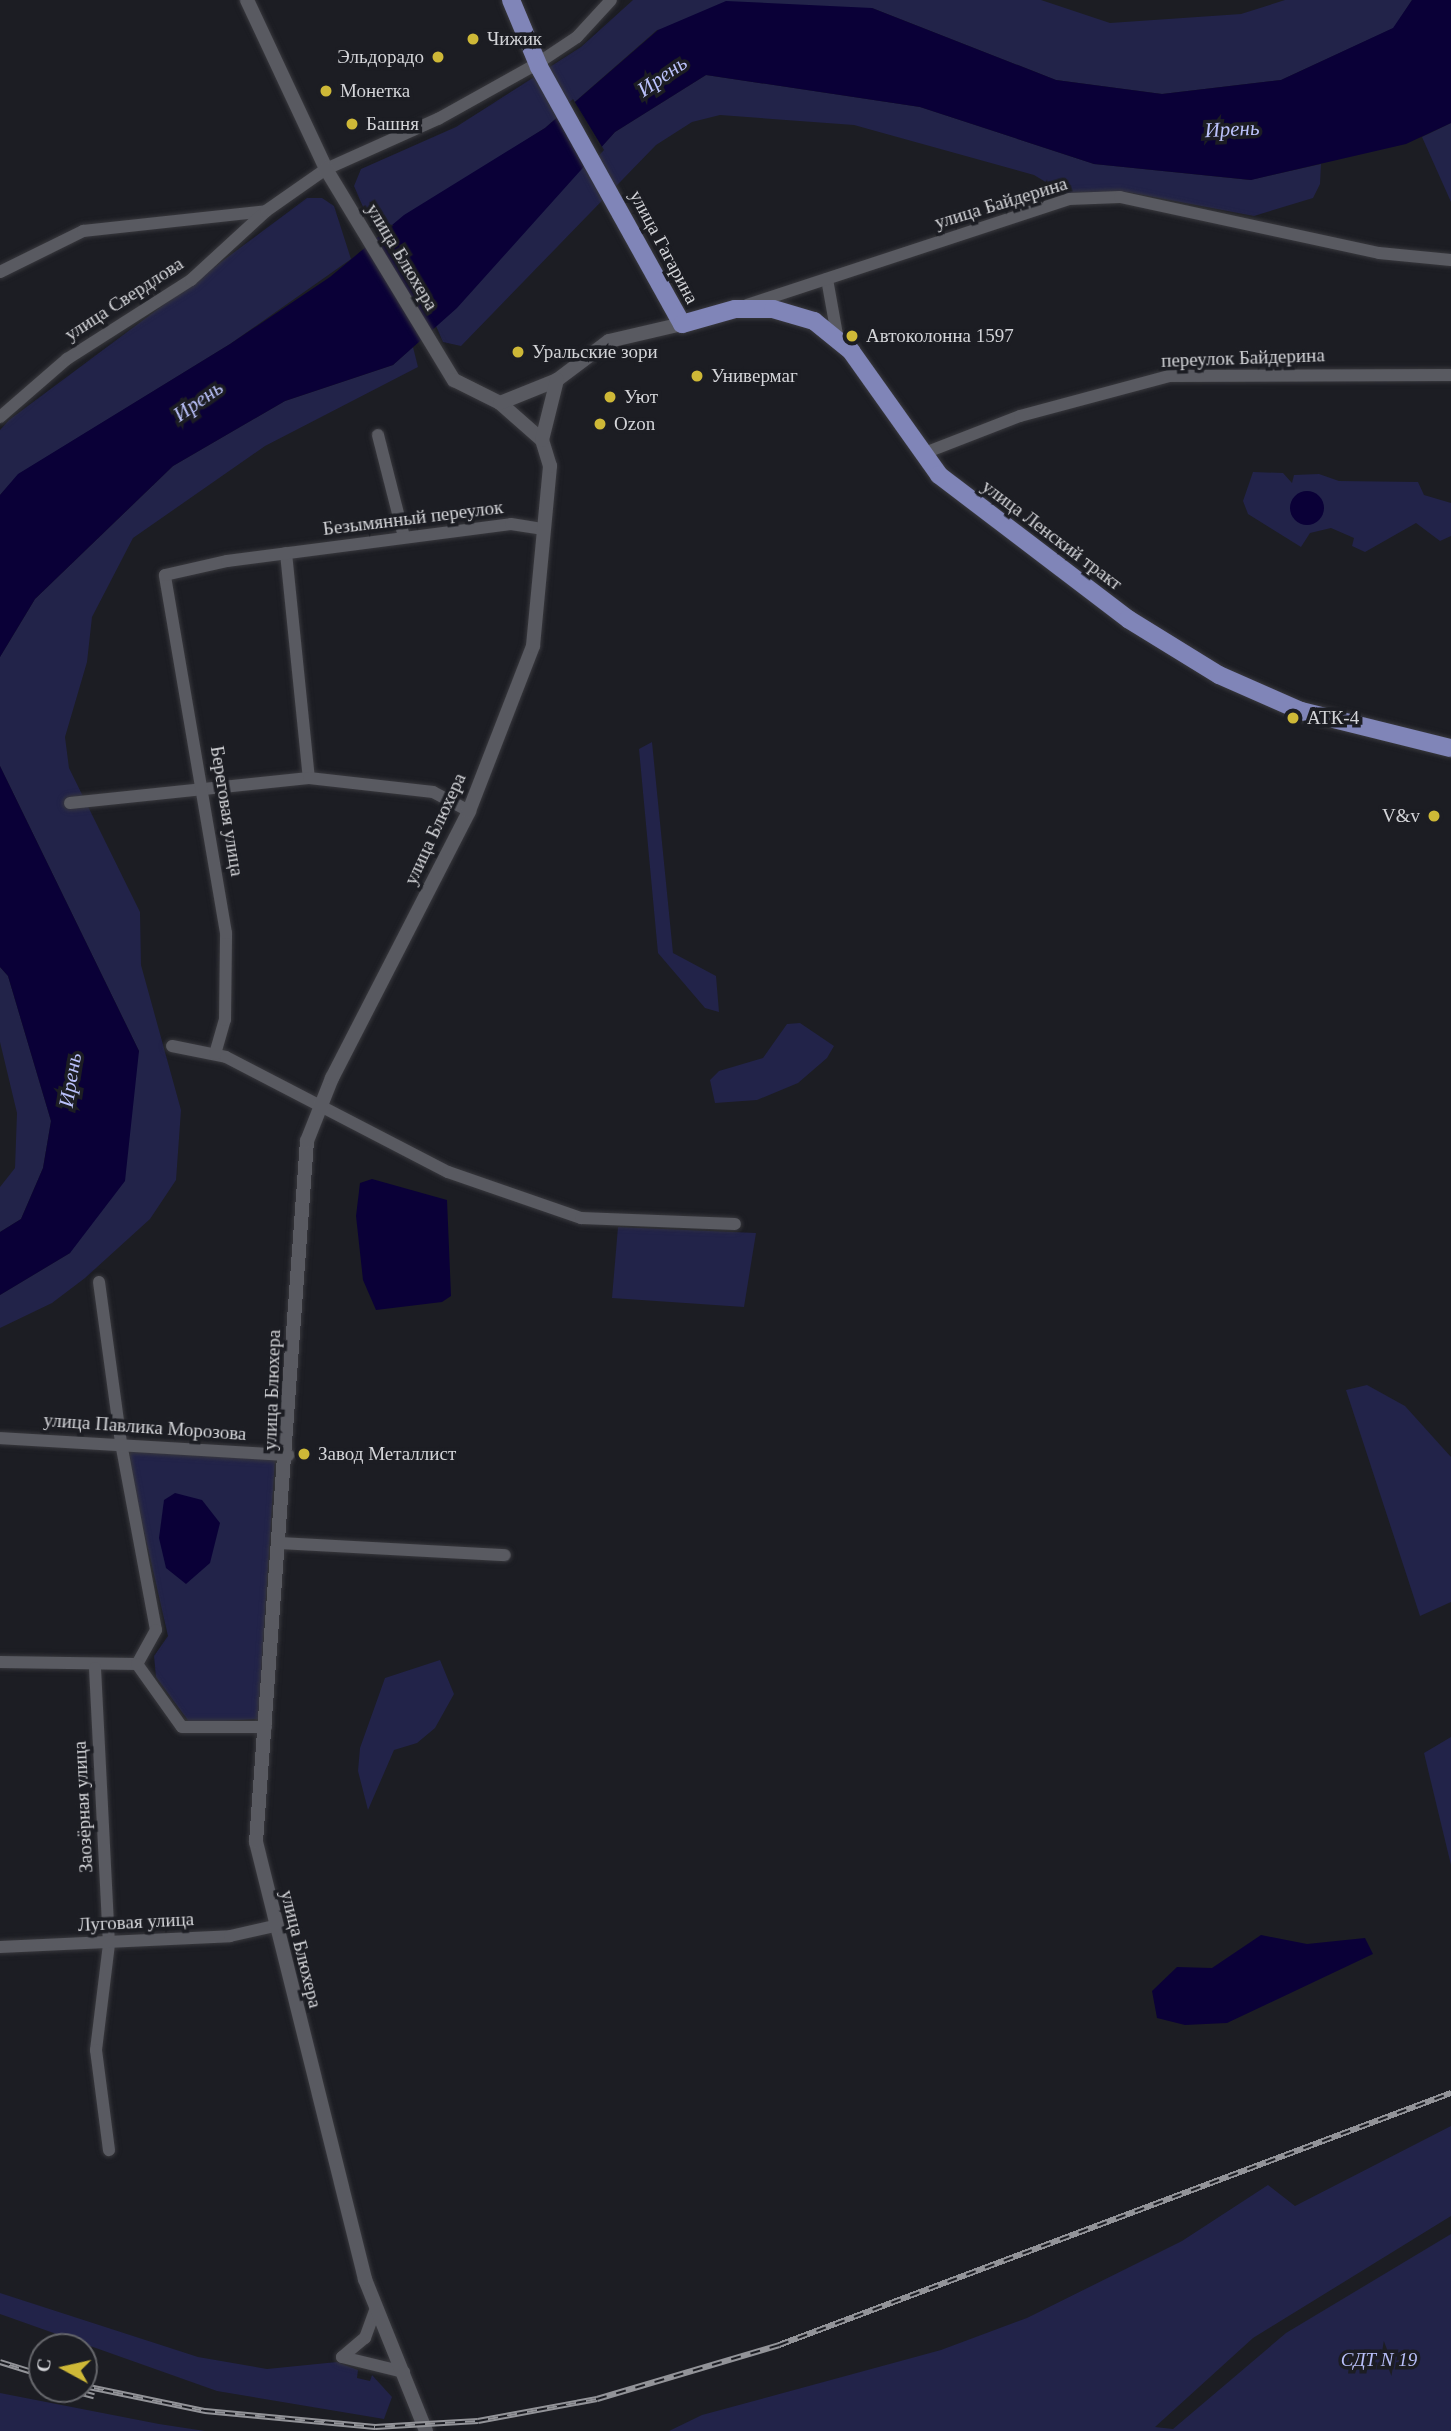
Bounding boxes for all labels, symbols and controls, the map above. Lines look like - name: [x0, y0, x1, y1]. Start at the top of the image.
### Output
- place label: Чижик: [487, 28, 542, 50]
- marker: Чижик: [465, 31, 481, 47]
- place label: Эльдорадо: [337, 46, 424, 68]
- marker: Эльдорадо: [430, 49, 446, 65]
- water label: Ирень: [632, 50, 692, 102]
- place label: Монетка: [340, 80, 410, 102]
- marker: Монетка: [318, 83, 334, 99]
- place label: Башня: [366, 113, 419, 135]
- water label: Ирень: [1204, 115, 1260, 143]
- marker: Башня: [344, 116, 360, 132]
- street label: улица Байдерина: [932, 172, 1070, 234]
- street label: улица Гагарина: [625, 186, 703, 308]
- street label: улица Блюхера: [361, 199, 443, 315]
- street label: улица Свердлова: [60, 252, 188, 346]
- place label: Автоколонна 1597: [866, 325, 1014, 347]
- marker: Автоколонна 1597: [844, 328, 860, 344]
- place label: Уральские зори: [532, 341, 658, 363]
- marker: Уральские зори: [510, 344, 526, 360]
- street label: переулок Байдерина: [1161, 344, 1325, 372]
- place label: Универмаг: [711, 365, 798, 387]
- marker: Универмаг: [689, 368, 705, 384]
- water label: Ирень: [168, 375, 228, 427]
- place label: Уют: [624, 386, 658, 408]
- marker: Уют: [602, 389, 618, 405]
- place label: Ozon: [614, 413, 655, 435]
- marker: Ozon: [592, 416, 608, 432]
- street label: улица Ленский тракт: [977, 475, 1127, 595]
- street label: Безымянный переулок: [322, 496, 504, 540]
- place label: АТК-4: [1307, 707, 1359, 729]
- marker: АТК-4: [1285, 710, 1301, 726]
- street label: Береговая улица: [205, 744, 249, 878]
- street label: улица Блюхера: [399, 770, 471, 888]
- place label: V&v: [1382, 805, 1420, 827]
- marker: V&v: [1426, 808, 1442, 824]
- water label: Ирень: [53, 1051, 87, 1109]
- street label: улица Блюхера: [259, 1329, 285, 1451]
- street label: улица Павлика Морозова: [43, 1409, 247, 1445]
- place label: Завод Металлист: [318, 1443, 456, 1465]
- marker: Завод Металлист: [296, 1446, 312, 1462]
- street label: Заозёрная улица: [68, 1741, 98, 1873]
- street label: улица Блюхера: [275, 1888, 327, 2010]
- street label: Луговая улица: [77, 1908, 195, 1936]
- north arrow: [28, 2333, 98, 2403]
- park label: СДТ N 19: [1341, 2349, 1417, 2371]
- text: С: [32, 2357, 55, 2374]

